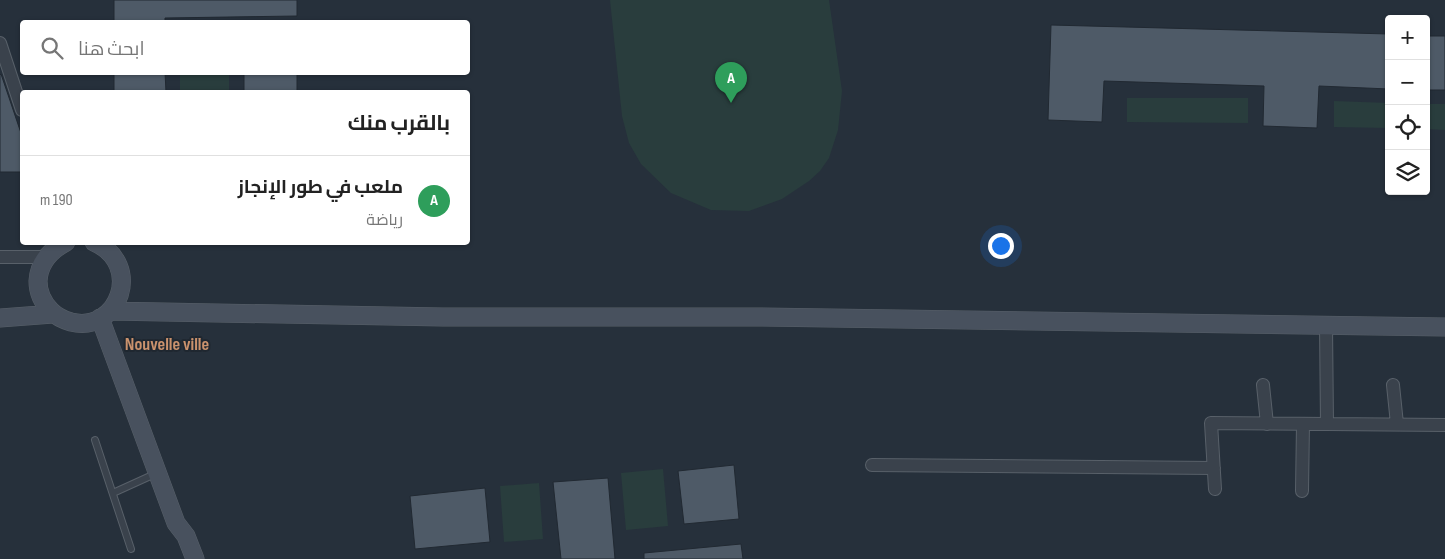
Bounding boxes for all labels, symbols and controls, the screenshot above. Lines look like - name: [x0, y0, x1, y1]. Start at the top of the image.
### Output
- map controls: [1385, 15, 1430, 195]
- button: +: [1385, 15, 1430, 60]
- search box: [20, 20, 470, 75]
- icon: search: [38, 34, 66, 62]
- text: ابحث هنا: [78, 38, 145, 61]
- button: −: [1385, 60, 1430, 105]
- pin: A: [715, 62, 747, 103]
- button: locate: [1385, 105, 1430, 150]
- text: بالقرب منك: [348, 111, 450, 136]
- button: layers: [1385, 150, 1430, 195]
- text: ملعب في طور الإنجاز: [238, 176, 403, 199]
- text: 190 m: [40, 191, 73, 210]
- text: A: [430, 191, 438, 210]
- text: رياضة: [366, 211, 403, 230]
- your location: [988, 233, 1014, 259]
- district label: Nouvelle ville: [125, 334, 209, 355]

